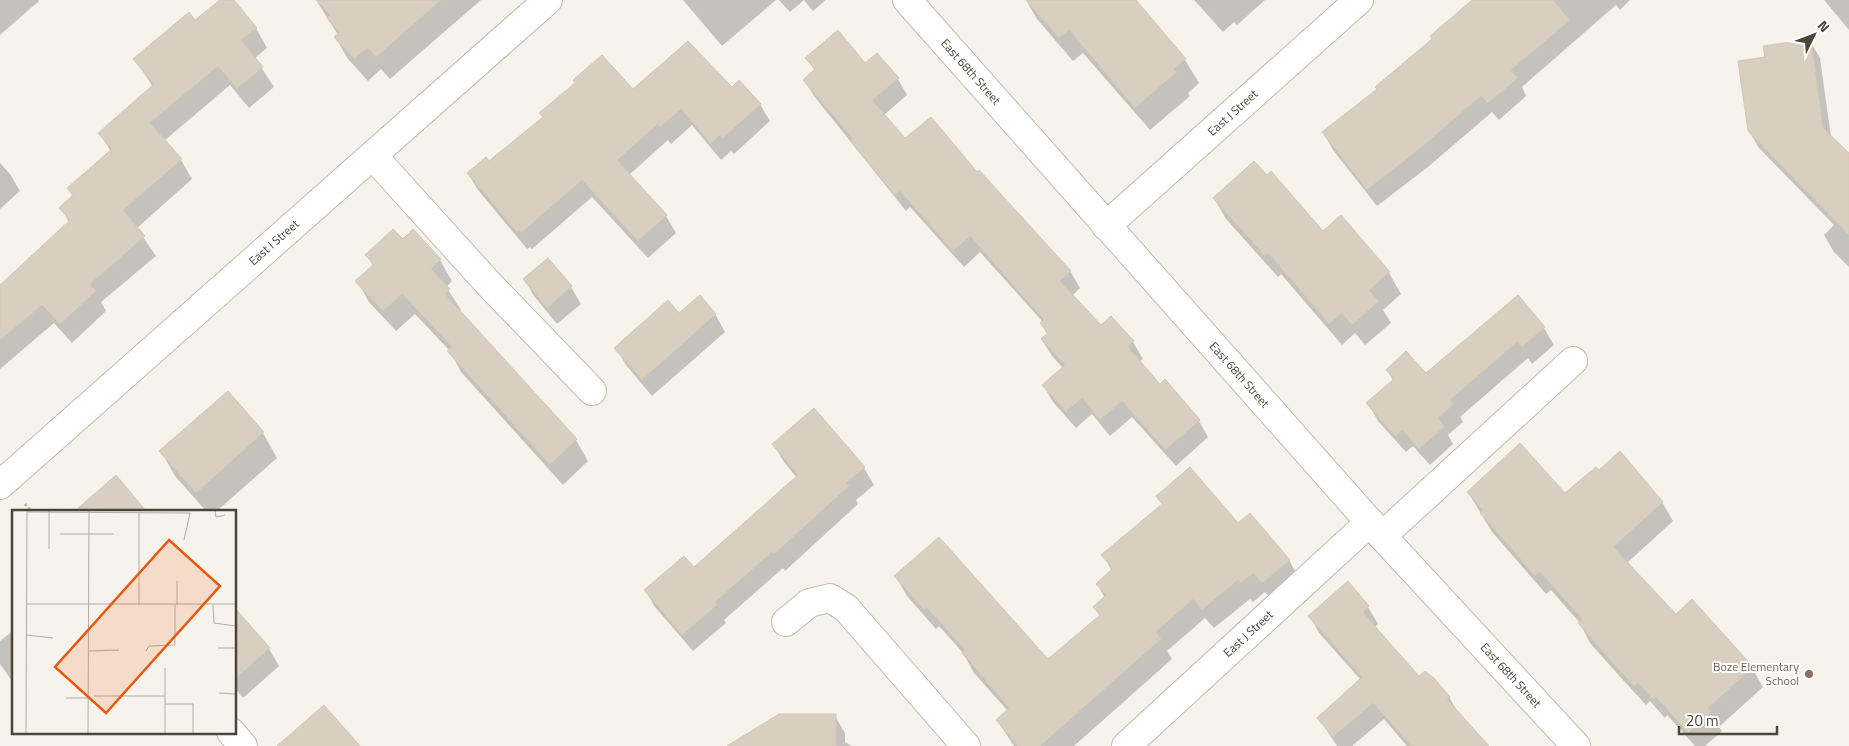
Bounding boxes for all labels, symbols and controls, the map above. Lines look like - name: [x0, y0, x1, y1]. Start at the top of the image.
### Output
- north arrow: [1789, 10, 1839, 60]
- text: N: [1813, 15, 1835, 37]
- street label: East 68th Street: [936, 34, 1006, 109]
- street label: East J Street: [1203, 84, 1263, 140]
- street label: East I Street: [244, 214, 304, 270]
- street label: East 68th Street: [1205, 337, 1275, 413]
- inset map: [12, 510, 236, 734]
- street label: East J Street: [1219, 605, 1278, 661]
- street label: East 68th Street: [1476, 638, 1547, 713]
- place label: Boze Elementary School: [1713, 657, 1799, 690]
- marker: Boze Elementary School: [1803, 668, 1815, 680]
- scale bar: [1679, 704, 1776, 736]
- text: 20 m: [1686, 709, 1719, 732]

